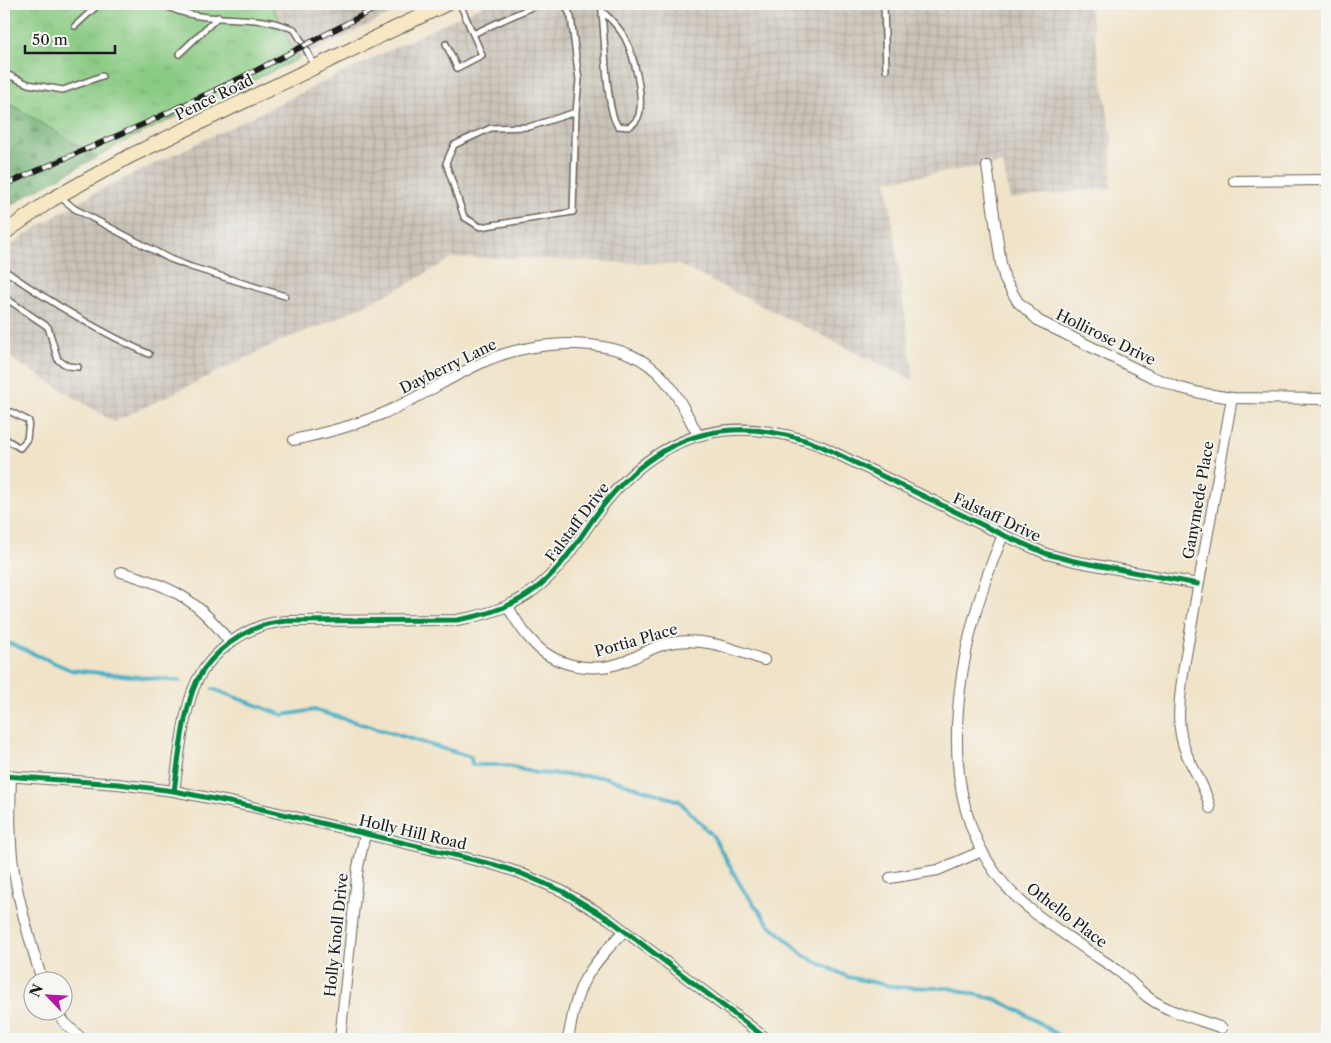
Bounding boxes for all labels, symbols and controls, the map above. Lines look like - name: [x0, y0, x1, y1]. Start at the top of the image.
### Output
- scale bar: [25, 22, 115, 54]
- text: 50 m: [32, 30, 68, 49]
- street label: Pence Road: [172, 70, 256, 124]
- street label: Hollirose Drive: [1053, 305, 1159, 369]
- street label: Dayberry Lane: [396, 334, 500, 398]
- street label: Ganymede Place: [1178, 439, 1218, 561]
- street label: Falstaff Drive: [541, 479, 613, 565]
- street label: Falstaff Drive: [950, 488, 1044, 546]
- street label: Portia Place: [592, 619, 680, 661]
- street label: Holly Hill Road: [357, 810, 469, 854]
- street label: Holly Knoll Drive: [320, 872, 352, 998]
- street label: Othello Place: [1023, 878, 1111, 952]
- north arrow: [22, 970, 72, 1020]
- text: N: [25, 981, 47, 1000]

